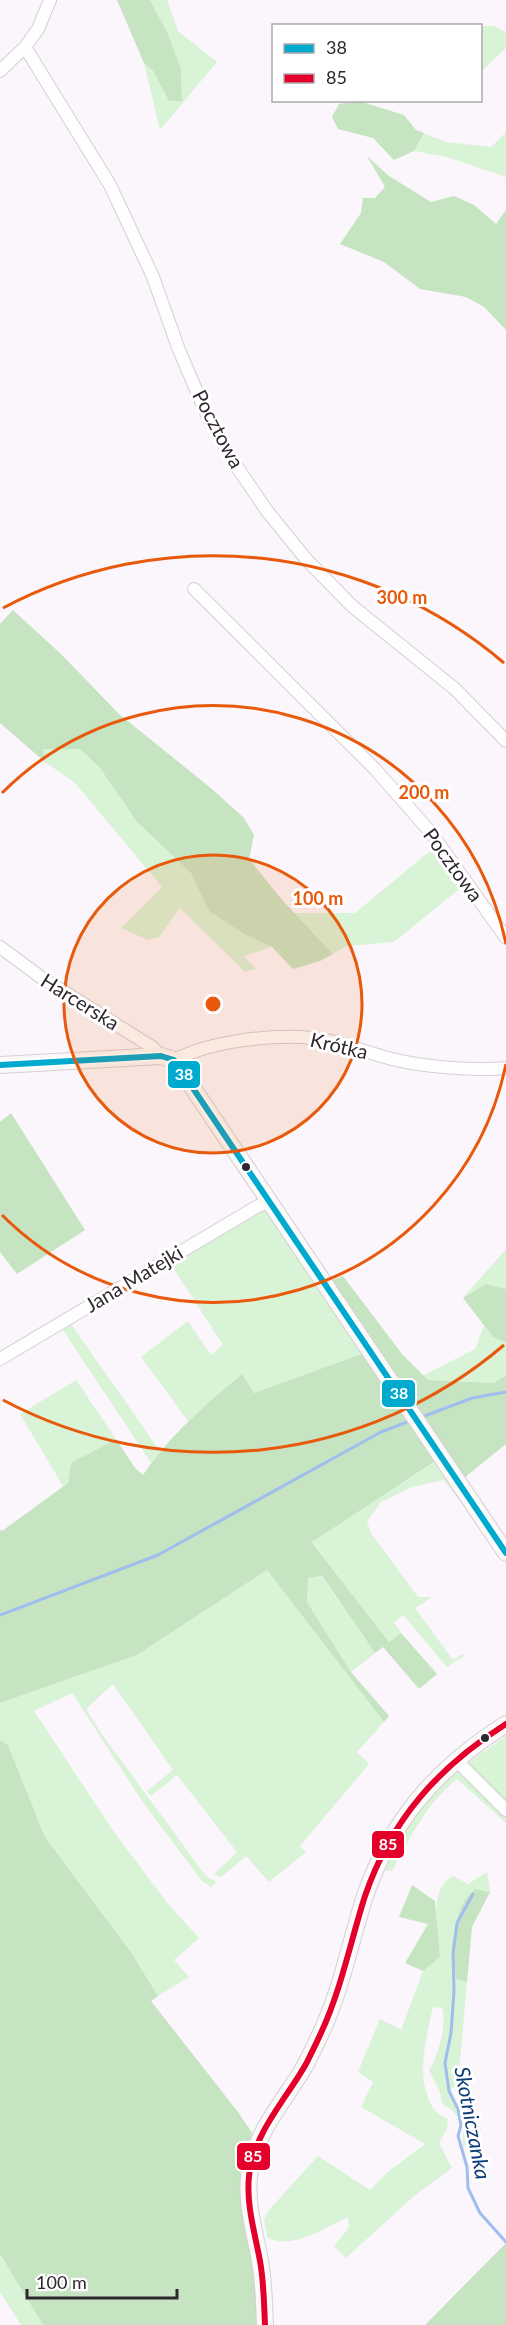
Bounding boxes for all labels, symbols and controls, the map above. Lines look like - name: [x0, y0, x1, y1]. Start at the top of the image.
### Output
- legend: [272, 24, 482, 102]
- text: 38: [326, 36, 347, 58]
- text: 85: [326, 66, 347, 88]
- street label: Pocztowa: [188, 385, 249, 472]
- text: 300 m: [377, 586, 427, 608]
- text: 200 m: [399, 781, 449, 803]
- street label: Pocztowa: [419, 823, 489, 906]
- text: 100 m: [293, 887, 343, 909]
- street label: Harcerska: [37, 968, 124, 1035]
- centre of rings: [203, 994, 223, 1014]
- street label: Krótka: [308, 1027, 370, 1063]
- line badge: 38: [167, 1060, 201, 1089]
- text: 38: [175, 1064, 193, 1083]
- unlabelled marker: [240, 1161, 252, 1173]
- street label: Jana Matejki: [80, 1240, 187, 1317]
- line badge: 38: [381, 1379, 416, 1408]
- text: 38: [390, 1383, 408, 1402]
- unlabelled marker: [479, 1732, 491, 1744]
- line badge: 85: [371, 1830, 405, 1859]
- text: 85: [379, 1834, 397, 1853]
- water label: Skotniczanka: [450, 2064, 497, 2181]
- line badge: 85: [236, 2142, 271, 2171]
- text: 85: [244, 2146, 262, 2165]
- scale bar: [27, 2262, 177, 2300]
- text: 100 m: [36, 2271, 87, 2293]

